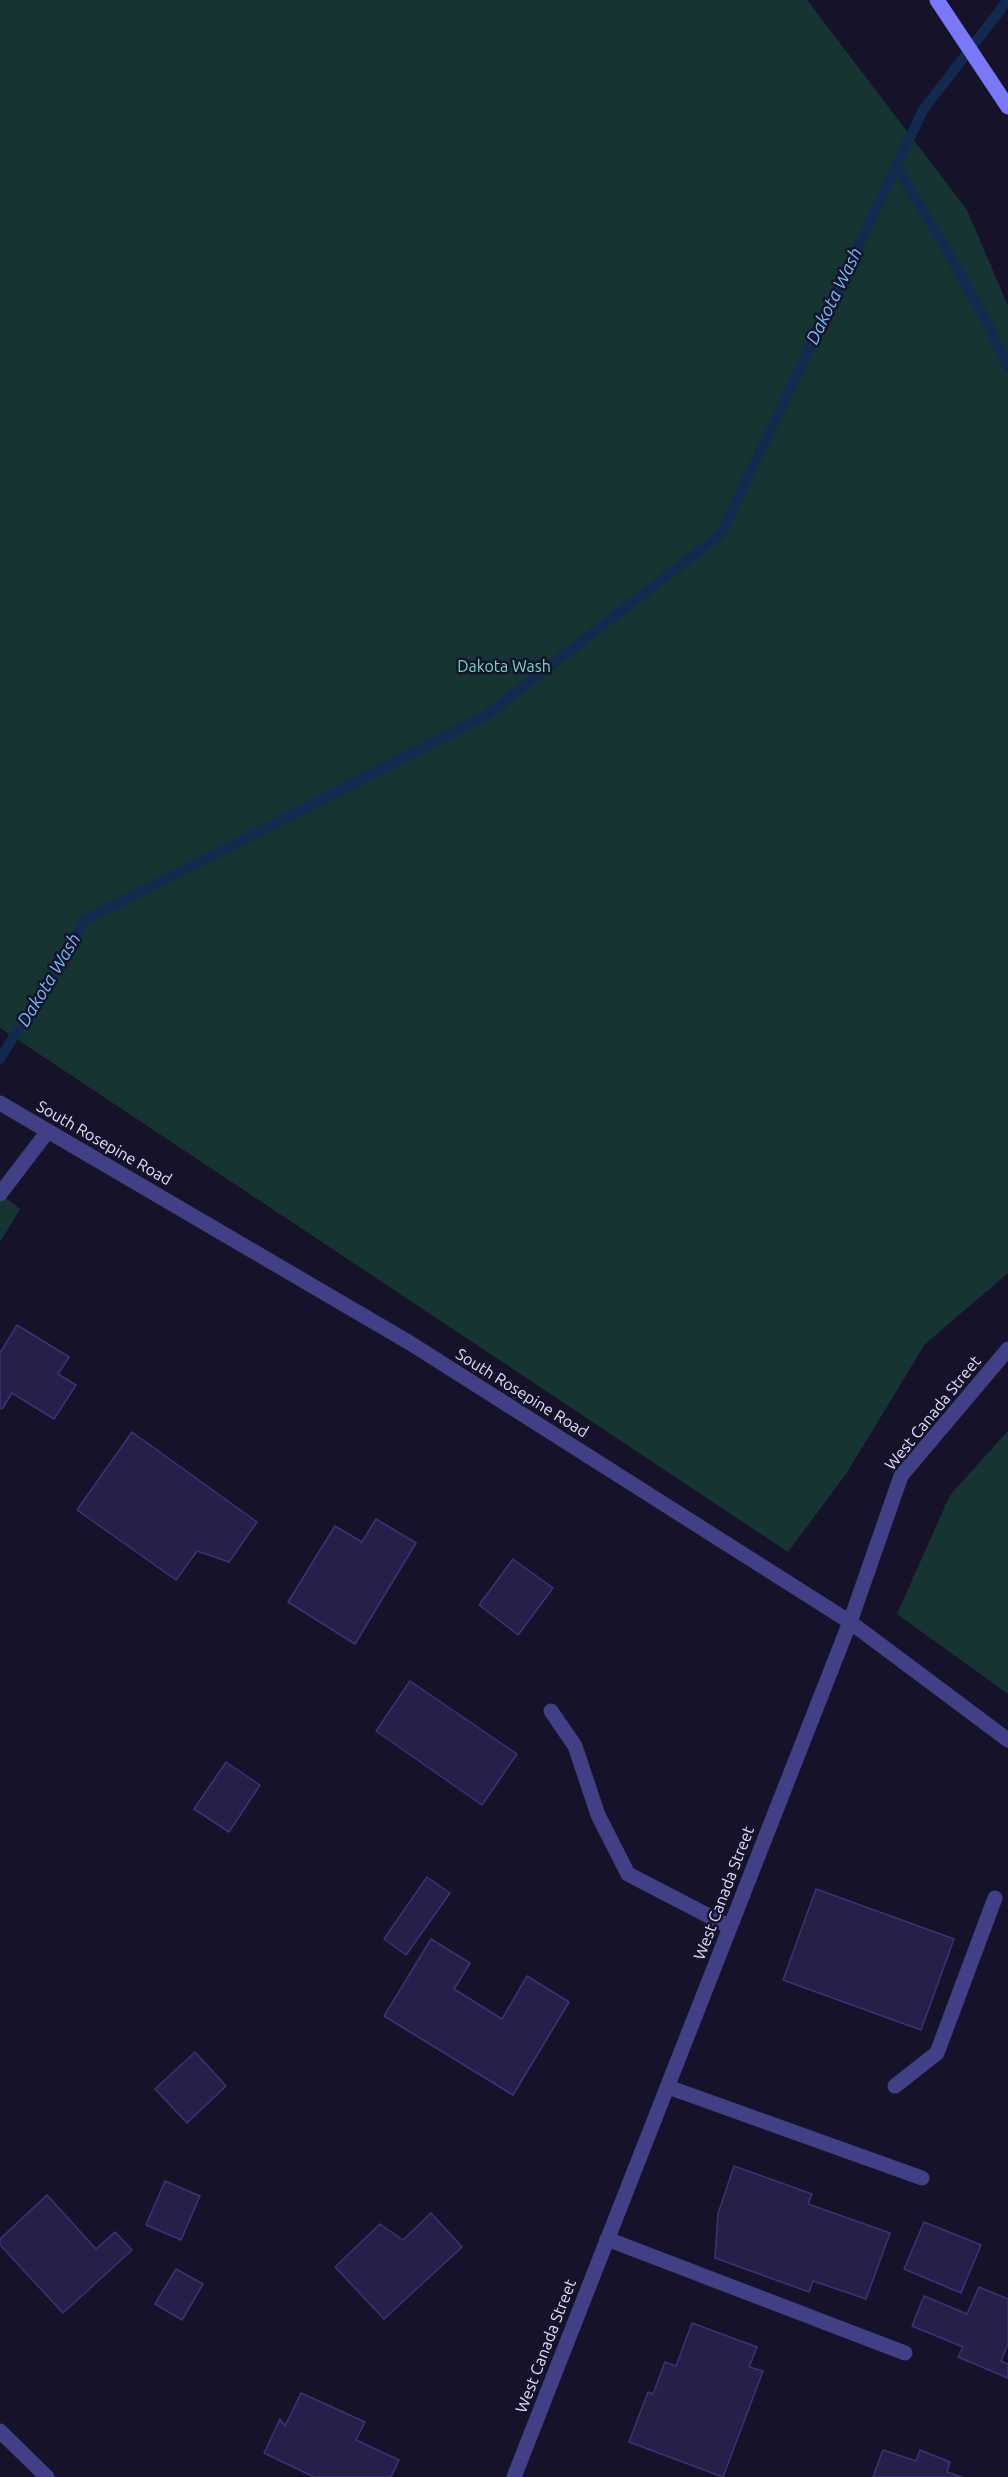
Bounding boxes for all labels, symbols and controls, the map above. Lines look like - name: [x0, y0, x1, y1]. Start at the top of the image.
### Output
- water label: Dakota Wash: [801, 244, 867, 348]
- park label: Dakota Wash: [457, 657, 551, 677]
- water label: Dakota Wash: [13, 930, 85, 1030]
- street label: South Rosepine Road: [33, 1096, 175, 1190]
- street label: South Rosepine Road: [452, 1344, 592, 1442]
- street label: West Canada Street: [881, 1352, 985, 1474]
- street label: West Canada Street: [690, 1823, 758, 1963]
- street label: West Canada Street: [512, 2276, 580, 2416]

